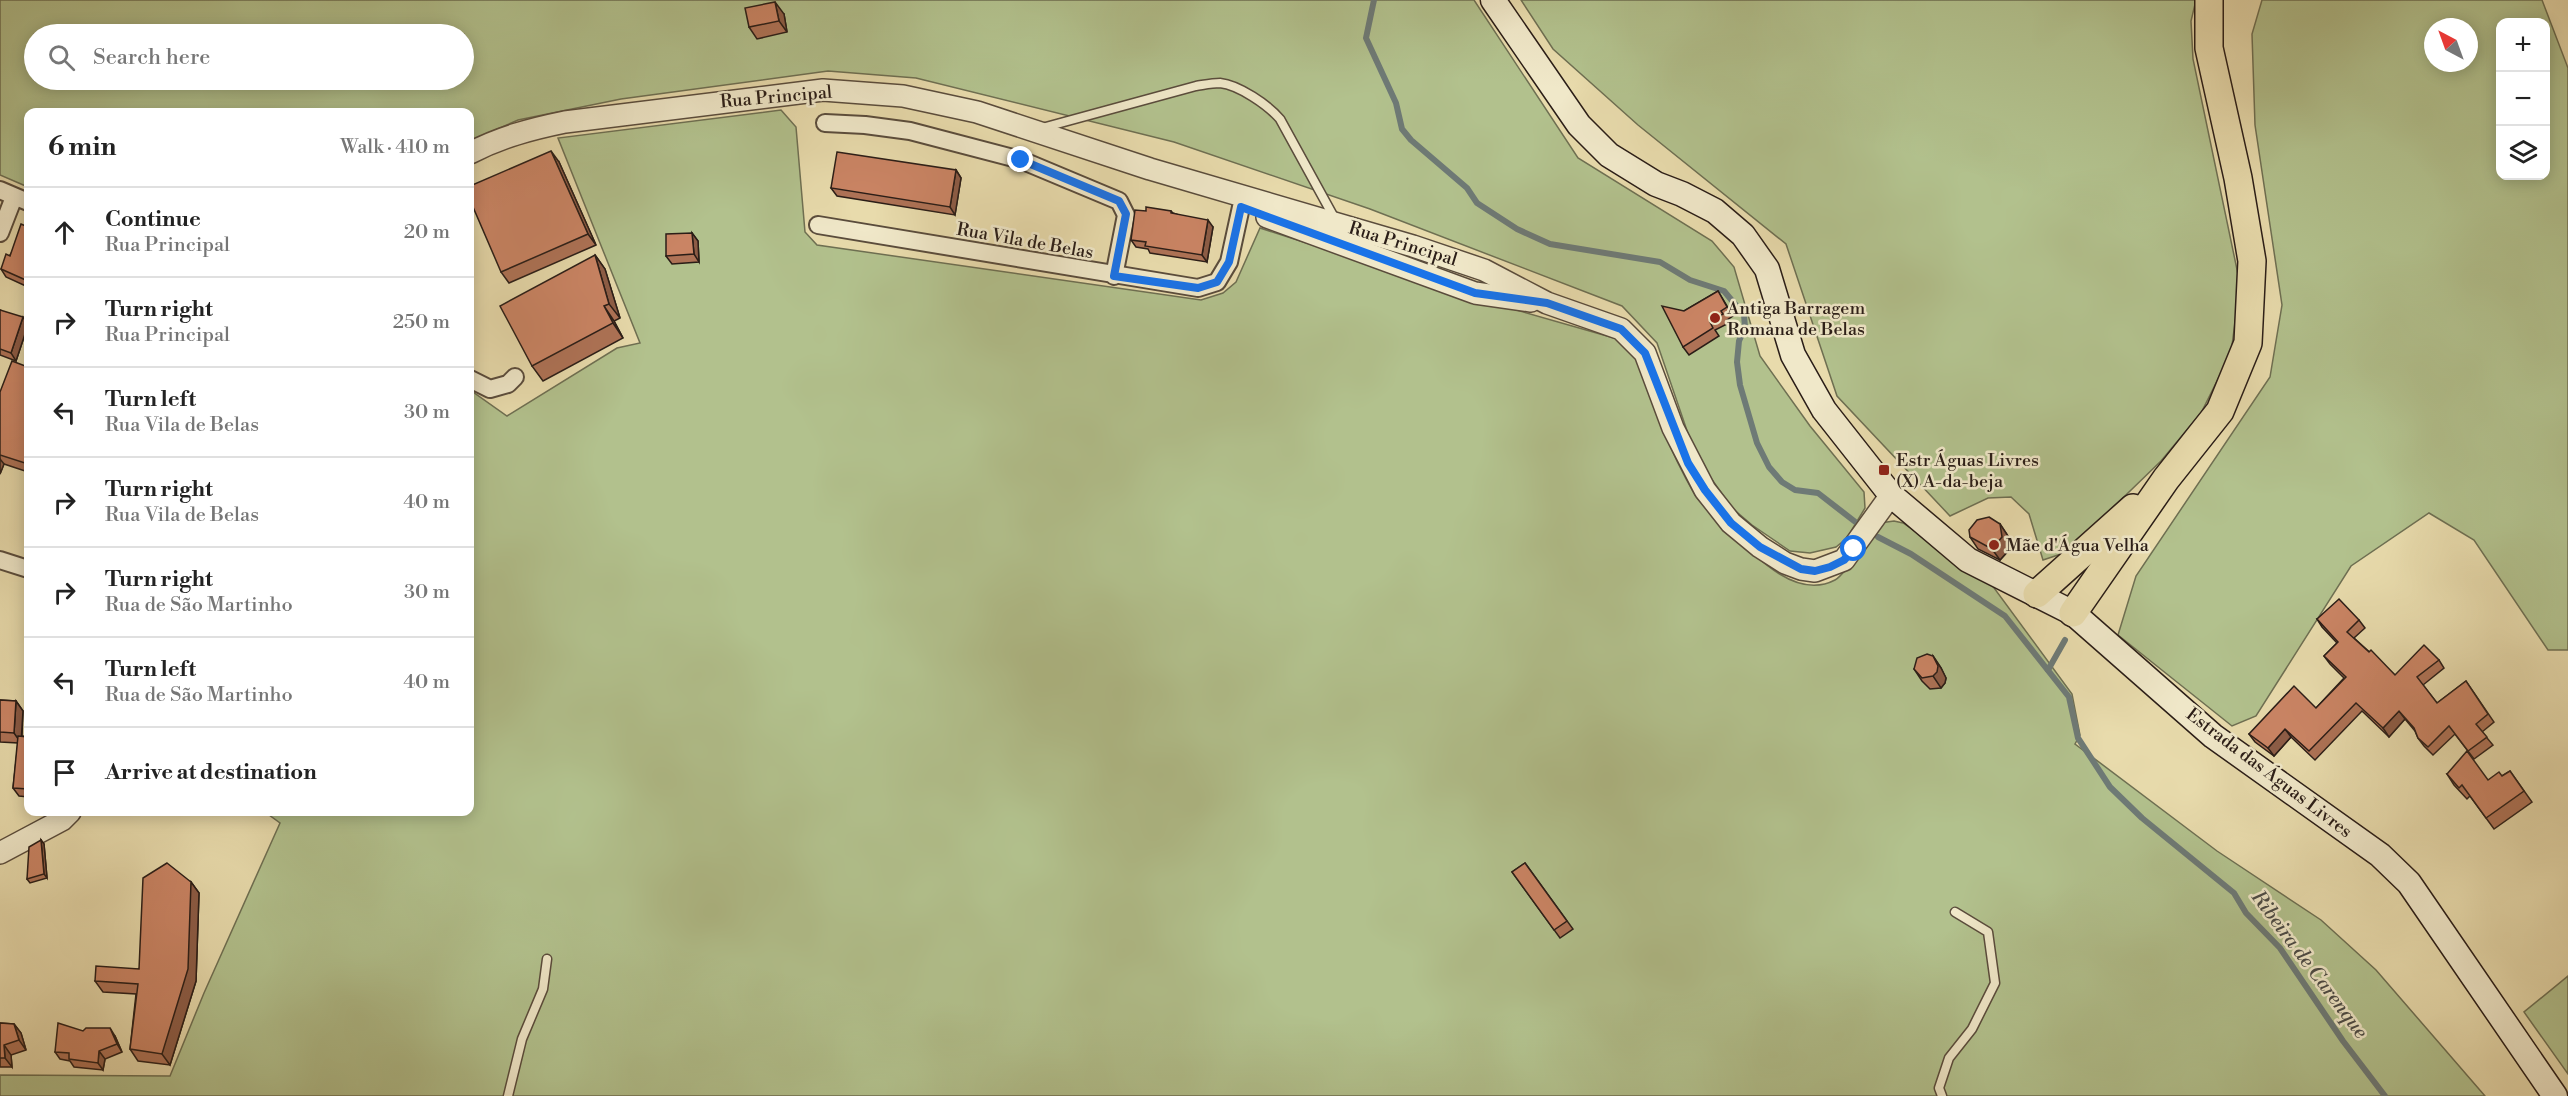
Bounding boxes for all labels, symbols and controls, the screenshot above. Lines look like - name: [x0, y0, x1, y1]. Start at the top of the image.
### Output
- north arrow: [2424, 18, 2478, 72]
- map controls: [2496, 18, 2550, 180]
- button: +: [2496, 18, 2550, 72]
- search box: [24, 24, 474, 90]
- icon: search: [45, 41, 78, 74]
- text: Search here: [93, 44, 210, 71]
- button: −: [2496, 72, 2550, 126]
- street label: Rua Principal: [719, 81, 834, 113]
- button: layers: [2496, 126, 2550, 180]
- text: 6 min: [48, 131, 116, 163]
- text: Walk · 410 m: [340, 135, 450, 160]
- route end: [1007, 146, 1033, 172]
- text: Continue: [105, 206, 201, 233]
- icon: ahead: [48, 216, 81, 249]
- street label: Rua Principal: [1346, 217, 1461, 272]
- street label: Rua Vila de Belas: [955, 218, 1095, 264]
- text: 20 m: [404, 220, 450, 245]
- text: Rua Principal: [105, 233, 230, 258]
- text: Turn right: [105, 296, 213, 323]
- place label: Antiga Barragem Romana de Belas: [1726, 297, 1865, 341]
- icon: right: [48, 306, 81, 339]
- text: 250 m: [393, 310, 450, 335]
- marker: Antiga Barragem Romana de Belas: [1708, 311, 1722, 325]
- text: Rua Principal: [105, 323, 230, 348]
- text: Turn left: [105, 386, 196, 413]
- icon: left: [48, 396, 81, 429]
- text: 30 m: [404, 400, 450, 425]
- text: Rua Vila de Belas: [105, 413, 259, 438]
- place label: Estr Águas Livres (X) A-da-beja: [1896, 449, 2039, 493]
- marker: Estr Águas Livres (X) A-da-beja: [1877, 463, 1891, 477]
- text: Turn right: [105, 476, 213, 503]
- icon: right: [48, 486, 81, 519]
- text: 40 m: [403, 490, 450, 515]
- text: Rua Vila de Belas: [105, 503, 259, 528]
- place label: Mãe d'Água Velha: [2006, 534, 2150, 557]
- route start: [1840, 535, 1866, 561]
- marker: Mãe d'Água Velha: [1987, 538, 2001, 552]
- text: Turn right: [105, 566, 213, 593]
- icon: right: [48, 576, 81, 609]
- text: 30 m: [404, 580, 450, 605]
- text: Rua de São Martinho: [105, 593, 293, 618]
- text: Turn left: [105, 656, 196, 683]
- icon: left: [48, 666, 81, 699]
- text: 40 m: [403, 670, 450, 695]
- text: Rua de São Martinho: [105, 683, 293, 708]
- street label: Estrada das Águas Livres: [2181, 703, 2357, 843]
- icon: arrive: [48, 756, 81, 789]
- text: Arrive at destination: [105, 759, 317, 786]
- water label: Ribeira de Carenque: [2245, 885, 2373, 1045]

